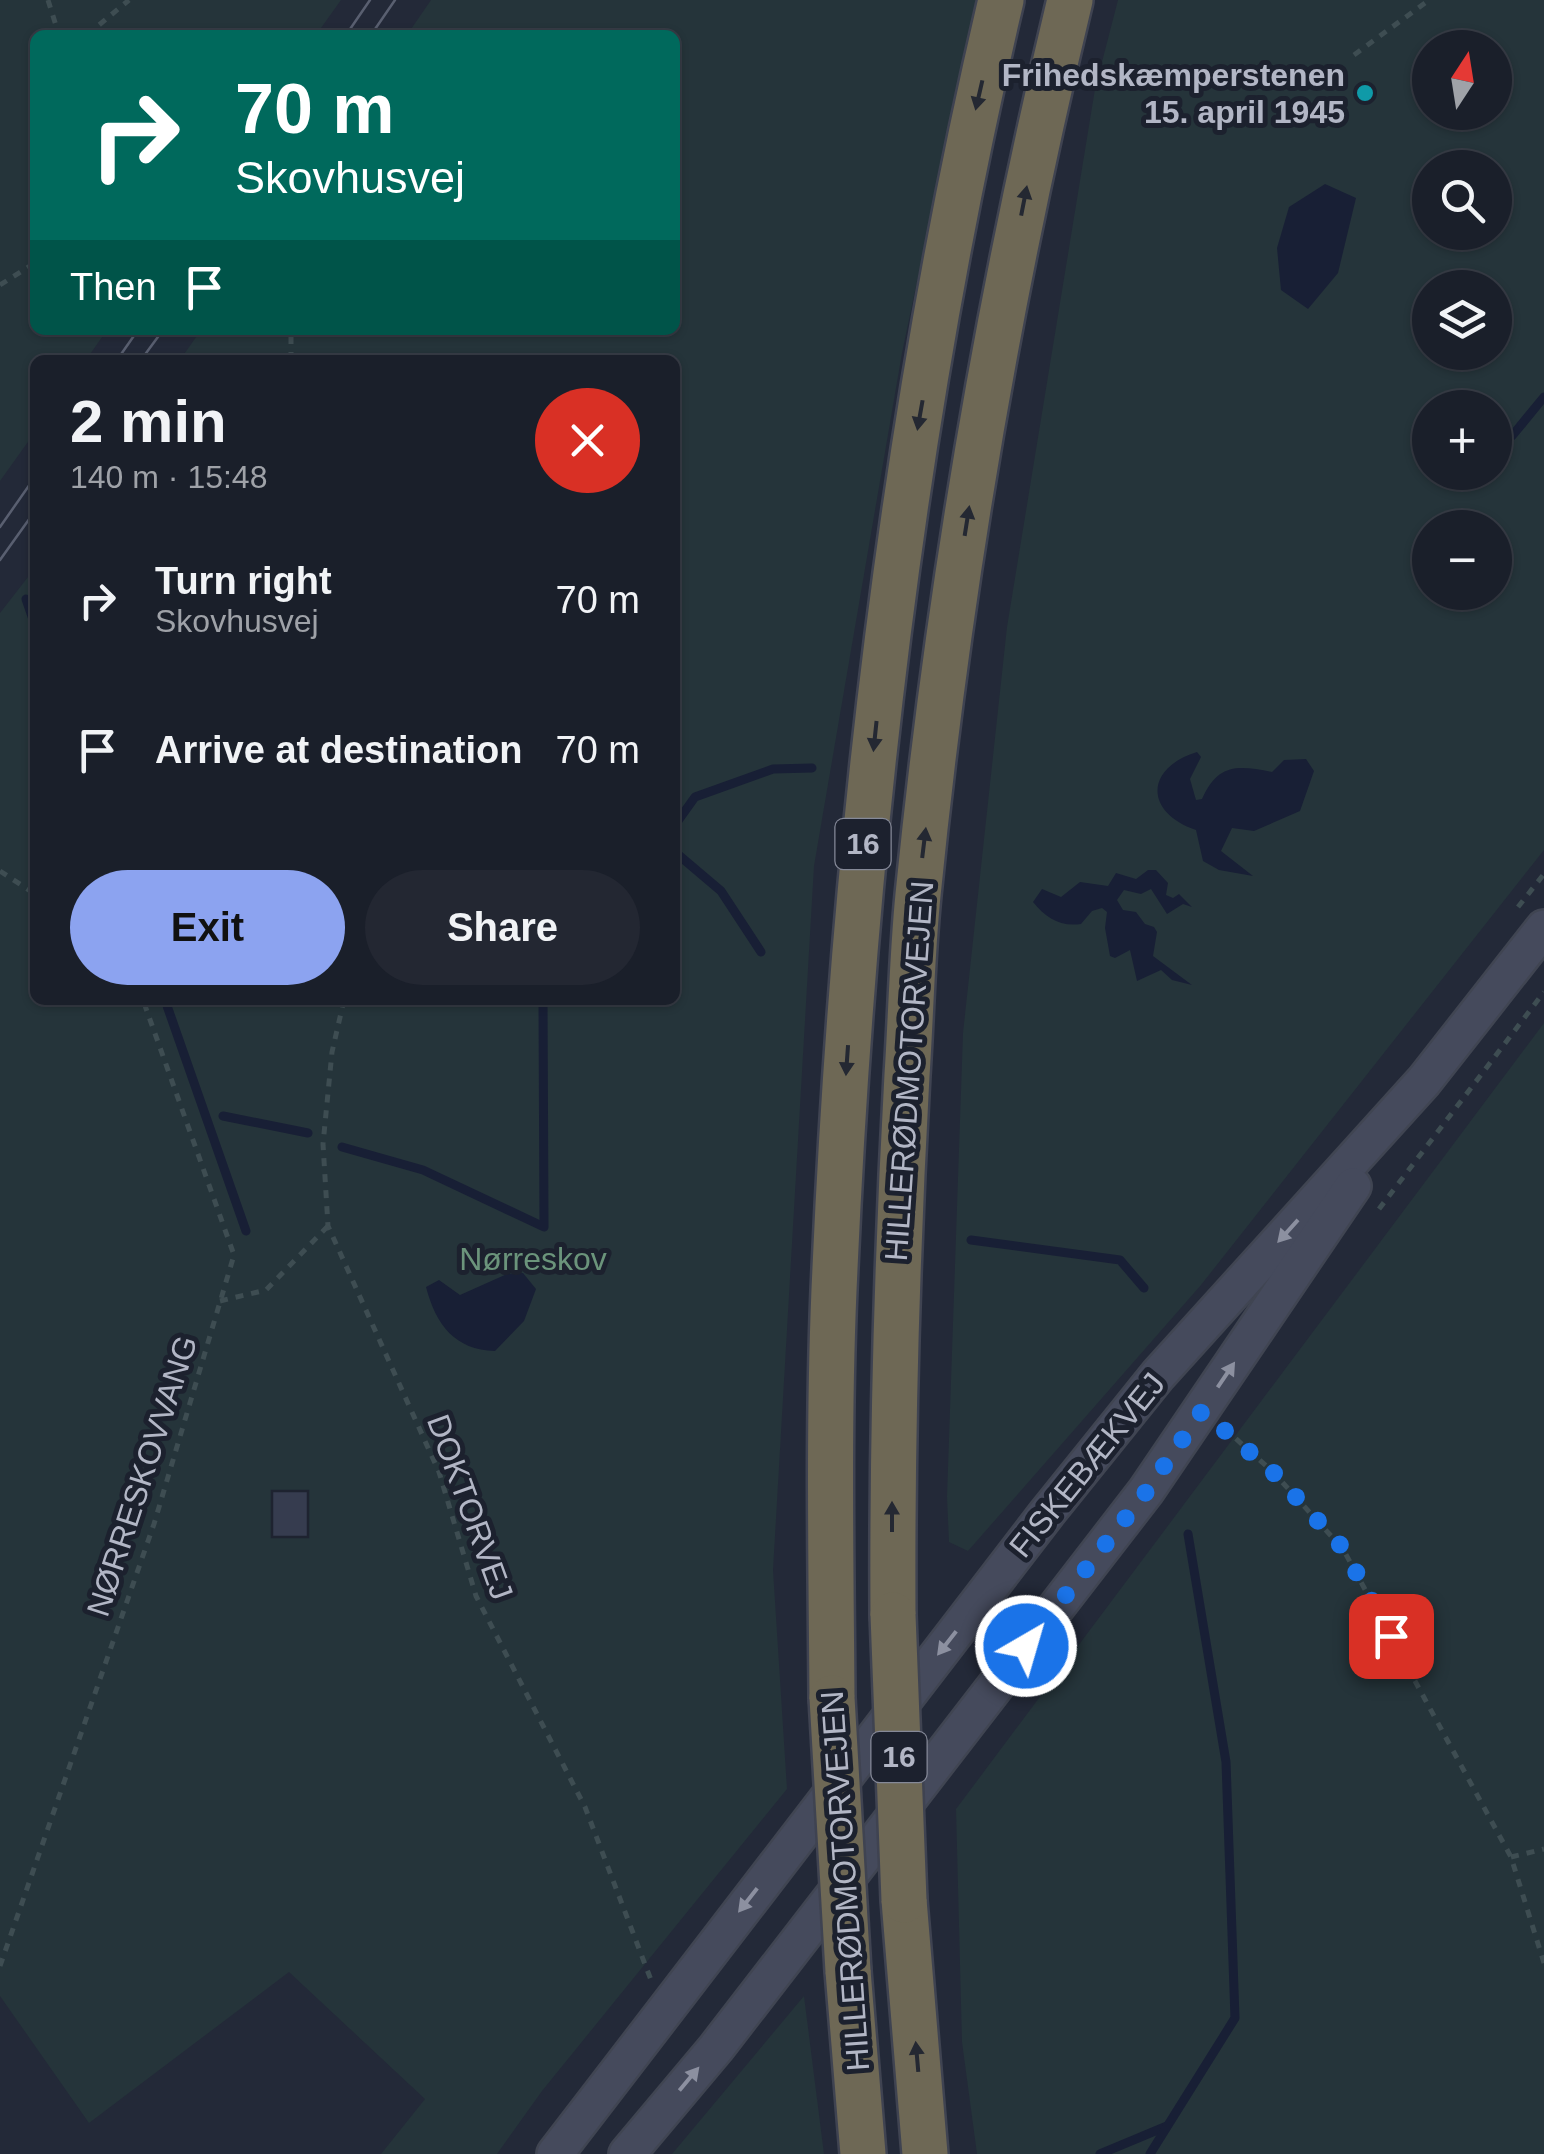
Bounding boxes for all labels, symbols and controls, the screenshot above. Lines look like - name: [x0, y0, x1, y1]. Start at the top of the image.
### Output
- north arrow: [1412, 30, 1512, 130]
- map controls: [1412, 30, 1512, 610]
- place label: Frihedskæmperstenen 15. april 1945: [1002, 57, 1345, 130]
- icon: right: [70, 70, 200, 200]
- text: 70 m: [235, 70, 395, 148]
- one-way arrow: [971, 80, 986, 111]
- marker: Frihedskæmperstenen 15. april 1945: [1354, 82, 1376, 104]
- button: search: [1412, 150, 1512, 250]
- text: Skovhusvej: [235, 152, 465, 203]
- one-way arrow: [1017, 186, 1033, 217]
- icon: arrive: [177, 260, 232, 315]
- text: Then: [70, 266, 157, 308]
- button: layers: [1412, 270, 1512, 370]
- text: 2 min: [70, 388, 227, 455]
- button: close: [535, 388, 640, 493]
- button: +: [1412, 390, 1512, 490]
- one-way arrow: [912, 399, 927, 431]
- text: 140 m · 15:48: [70, 459, 267, 495]
- one-way arrow: [960, 505, 975, 537]
- button: −: [1412, 510, 1512, 610]
- text: Turn right: [155, 560, 332, 602]
- icon: right: [70, 573, 125, 628]
- text: 70 m: [556, 579, 640, 621]
- text: Skovhusvej: [155, 603, 319, 639]
- one-way arrow: [867, 721, 883, 753]
- icon: arrive: [70, 723, 125, 778]
- text: Arrive at destination: [155, 729, 522, 771]
- text: 70 m: [556, 729, 640, 771]
- road number: 16: [836, 819, 890, 869]
- one-way arrow: [916, 827, 932, 859]
- button: Exit: [70, 870, 345, 985]
- button: Share: [365, 870, 640, 985]
- street label: HILLERØDMOTORVEJEN: [878, 880, 940, 1262]
- one-way arrow: [839, 1045, 855, 1077]
- one-way arrow: [1277, 1219, 1300, 1243]
- park label: Nørreskov: [459, 1241, 607, 1277]
- street label: NØRRESKOVVANG: [80, 1331, 204, 1621]
- one-way arrow: [1216, 1362, 1234, 1389]
- street label: FISKEBÆKVEJ: [1002, 1366, 1172, 1564]
- street label: DOKTORVEJ: [420, 1409, 520, 1605]
- one-way arrow: [884, 1501, 900, 1533]
- position arrow: [974, 1594, 1078, 1698]
- pin: [1349, 1594, 1434, 1679]
- icon: arrive: [1364, 1609, 1419, 1664]
- one-way arrow: [937, 1630, 958, 1656]
- street label: HILLERØDMOTORVEJEN: [814, 1690, 876, 2072]
- road number: 16: [872, 1732, 926, 1782]
- one-way arrow: [739, 1887, 759, 1913]
- one-way arrow: [909, 2040, 925, 2072]
- one-way arrow: [678, 2067, 700, 2092]

